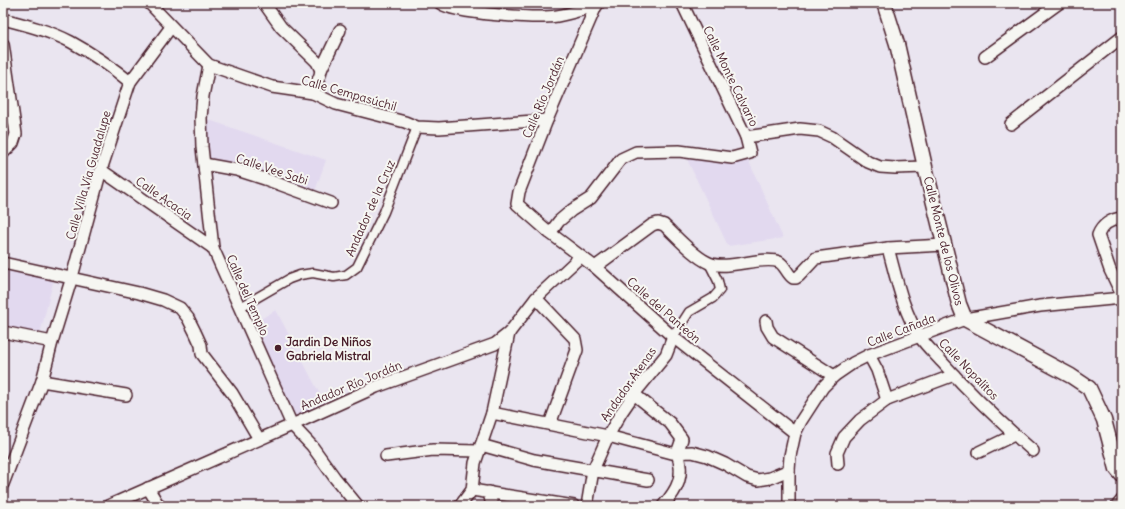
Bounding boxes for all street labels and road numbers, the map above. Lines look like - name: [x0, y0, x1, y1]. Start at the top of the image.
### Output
- street label: Calle Monte Calvario: [700, 23, 762, 129]
- street label: Calle Río Jordán: [519, 54, 567, 140]
- street label: Calle Cempasúchil: [300, 72, 398, 114]
- street label: Calle Villa Vía Guadalupe: [62, 109, 114, 241]
- street label: Calle Vee Sabi: [234, 150, 310, 188]
- street label: Andador de la Cruz: [342, 157, 398, 259]
- street label: Calle Acacia: [133, 173, 195, 223]
- street label: Calle Monte de los Olivos: [921, 175, 967, 307]
- street label: Calle del Templo: [223, 252, 273, 338]
- street label: Calle del Panteón: [624, 274, 704, 346]
- street label: Calle Cañada: [865, 310, 937, 350]
- street label: Calle Nopalitos: [936, 335, 1002, 403]
- street label: Andador Atenas: [597, 344, 659, 424]
- street label: Andador Río Jordán: [298, 357, 404, 413]

